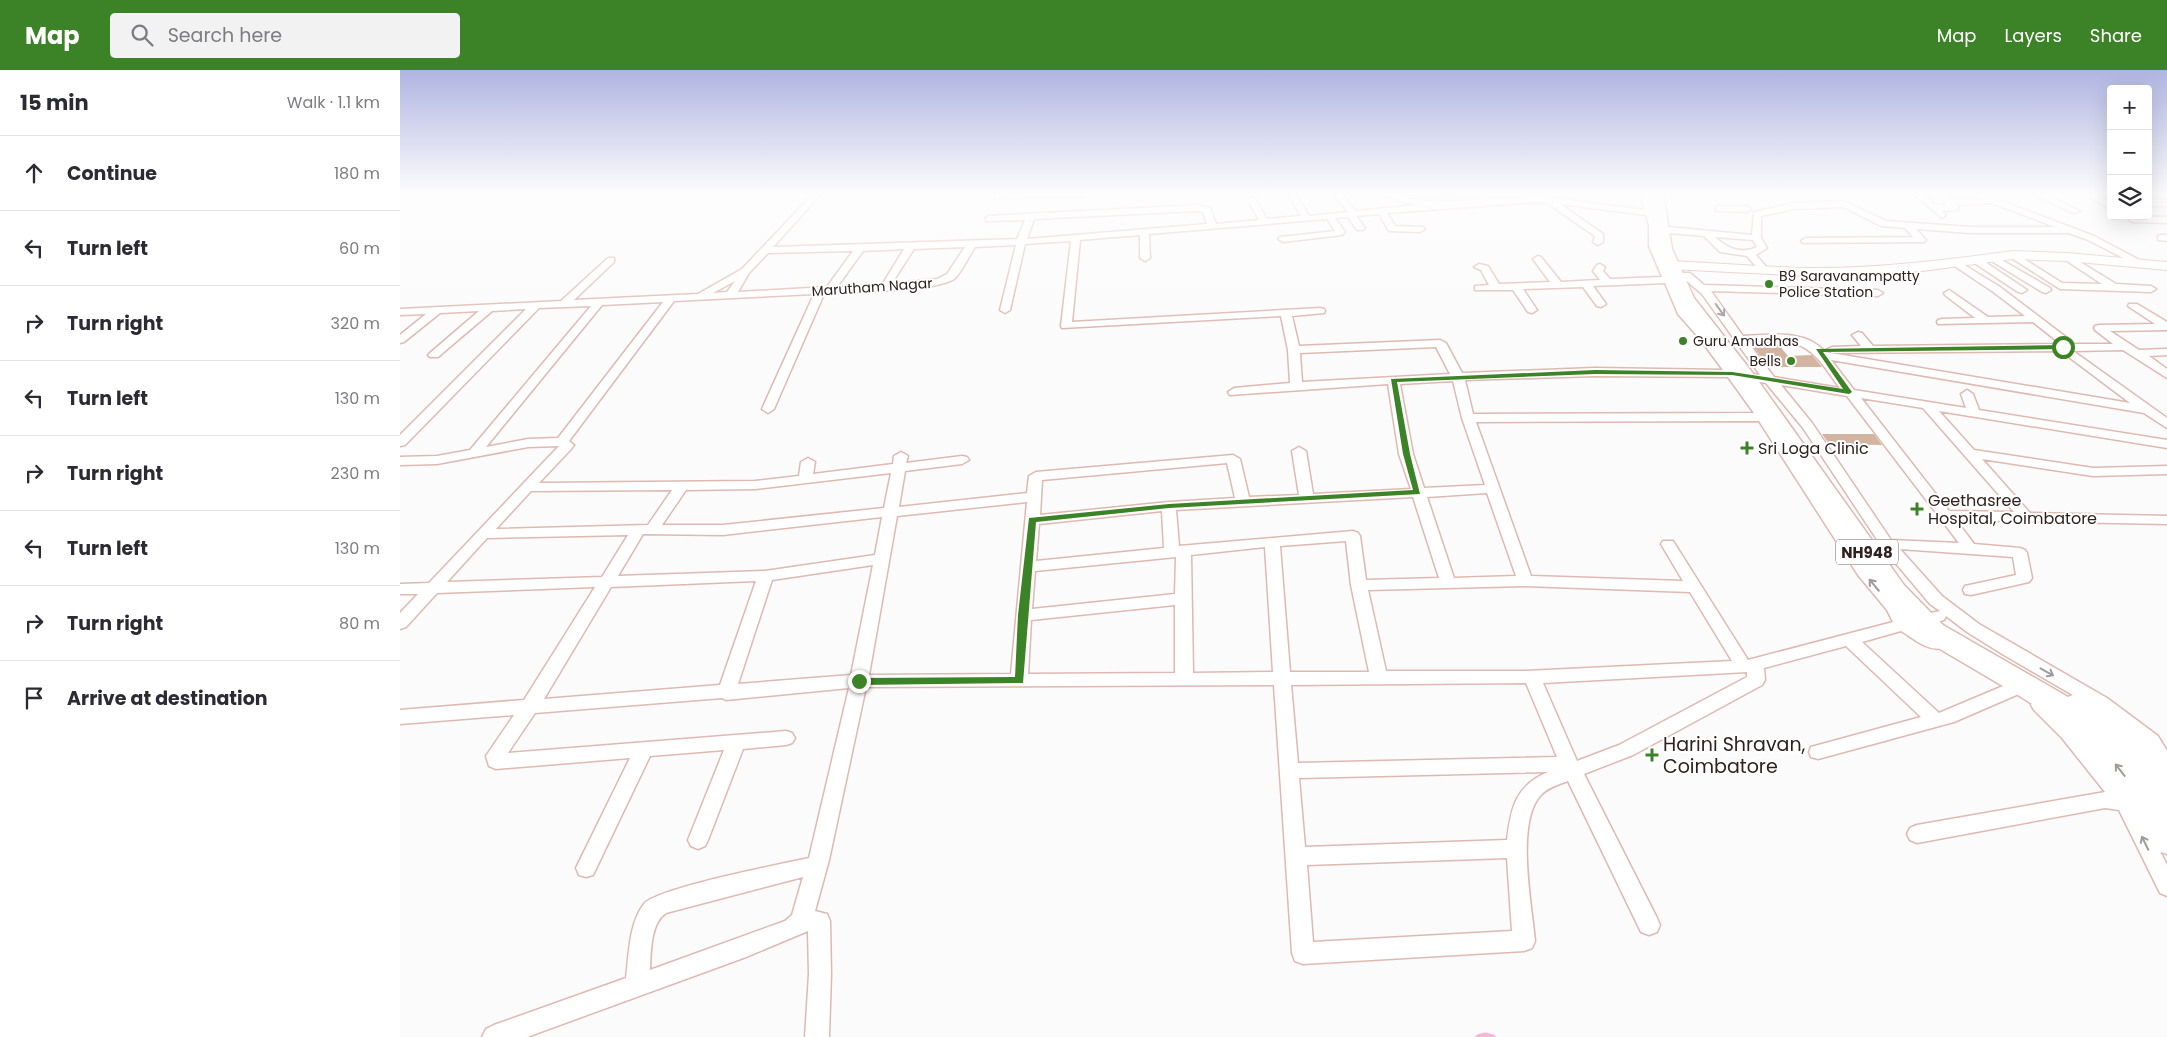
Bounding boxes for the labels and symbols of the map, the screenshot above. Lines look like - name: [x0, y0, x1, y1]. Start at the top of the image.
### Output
- place label: B9 Saravanampatty Police Station: [1779, 266, 1920, 302]
- street label: Marutham Nagar: [811, 273, 933, 301]
- marker: B9 Saravanampatty Police Station: [1763, 278, 1775, 290]
- one-way arrow: [1714, 303, 1725, 316]
- place label: Guru Amudhas: [1693, 331, 1799, 351]
- marker: Guru Amudhas: [1677, 335, 1689, 347]
- route start: [2052, 336, 2075, 359]
- place label: Bells: [1750, 351, 1781, 371]
- marker: Bells: [1785, 355, 1797, 367]
- place label: Sri Loga Clinic: [1758, 437, 1869, 460]
- marker: Sri Loga Clinic: [1740, 441, 1754, 455]
- place label: Geethasree Hospital, Coimbatore: [1928, 489, 2097, 530]
- marker: Geethasree Hospital, Coimbatore: [1910, 502, 1924, 516]
- road number: NH948: [1836, 540, 1898, 564]
- one-way arrow: [1869, 579, 1880, 592]
- one-way arrow: [2040, 667, 2055, 677]
- route end: [848, 670, 871, 693]
- place label: Harini Shravan, Coimbatore: [1663, 731, 1806, 780]
- marker: Harini Shravan, Coimbatore: [1645, 748, 1659, 762]
- one-way arrow: [2115, 764, 2126, 777]
- one-way arrow: [2140, 836, 2149, 851]

